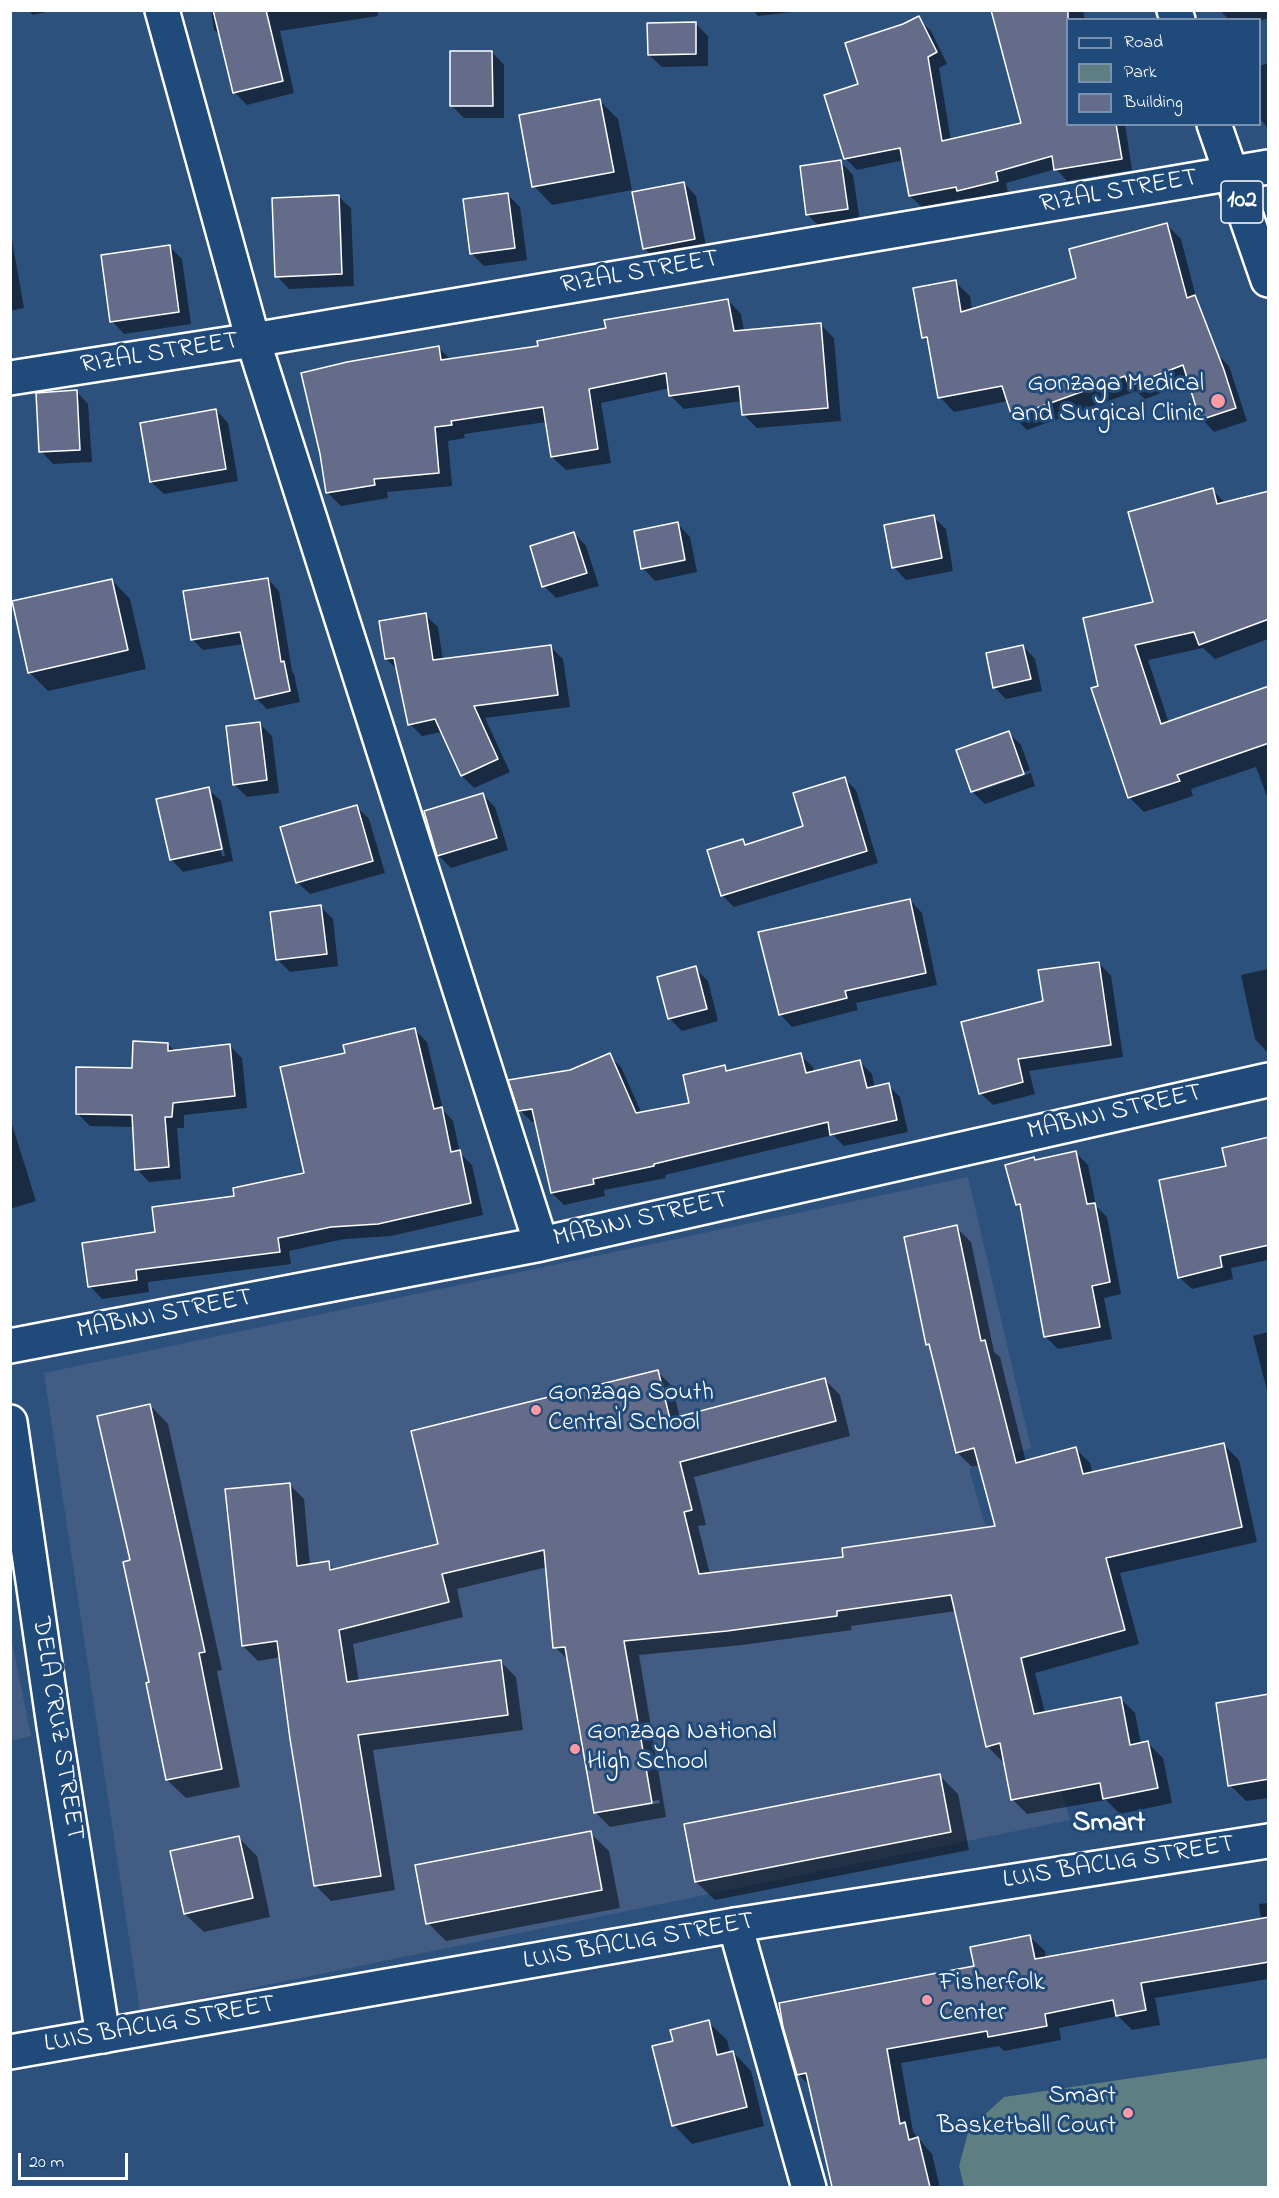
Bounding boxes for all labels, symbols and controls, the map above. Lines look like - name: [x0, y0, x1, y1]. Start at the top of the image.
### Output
- legend: [1066, 18, 1261, 126]
- text: Road: [1124, 30, 1163, 56]
- text: Park: [1124, 60, 1157, 86]
- text: Building: [1124, 90, 1183, 116]
- street label: RIZAL STREET: [1038, 164, 1200, 222]
- road number: 102: [1221, 181, 1263, 223]
- street label: RIZAL STREET: [559, 245, 721, 303]
- street label: RIZAL STREET: [79, 327, 241, 383]
- place label: Gonzaga Medical and Surgical Clinic: [1011, 370, 1204, 431]
- marker: Gonzaga Medical and Surgical Clinic: [1209, 392, 1227, 410]
- street label: MABINI STREET: [1025, 1079, 1205, 1149]
- street label: MABINI STREET: [551, 1186, 731, 1256]
- street label: MABINI STREET: [75, 1284, 255, 1348]
- place label: Gonzaga South Central School: [548, 1379, 714, 1440]
- marker: Gonzaga South Central School: [529, 1403, 543, 1417]
- street label: DELA CRUZ STREET: [23, 1615, 89, 1843]
- place label: Gonzaga National High School: [587, 1718, 777, 1780]
- marker: Gonzaga National High School: [568, 1742, 582, 1756]
- district label: Smart: [1073, 1808, 1145, 1842]
- street label: LUIS BACLIG STREET: [1001, 1830, 1237, 1898]
- street label: LUIS BACLIG STREET: [521, 1907, 757, 1979]
- place label: Fisherfolk Center: [939, 1969, 1045, 2030]
- street label: LUIS BACLIG STREET: [42, 1990, 278, 2062]
- marker: Fisherfolk Center: [920, 1993, 934, 2007]
- place label: Smart Basketball Court: [937, 2082, 1116, 2144]
- marker: Smart Basketball Court: [1121, 2106, 1135, 2120]
- scale bar: [21, 2141, 130, 2179]
- text: 20 m: [29, 2150, 64, 2176]

